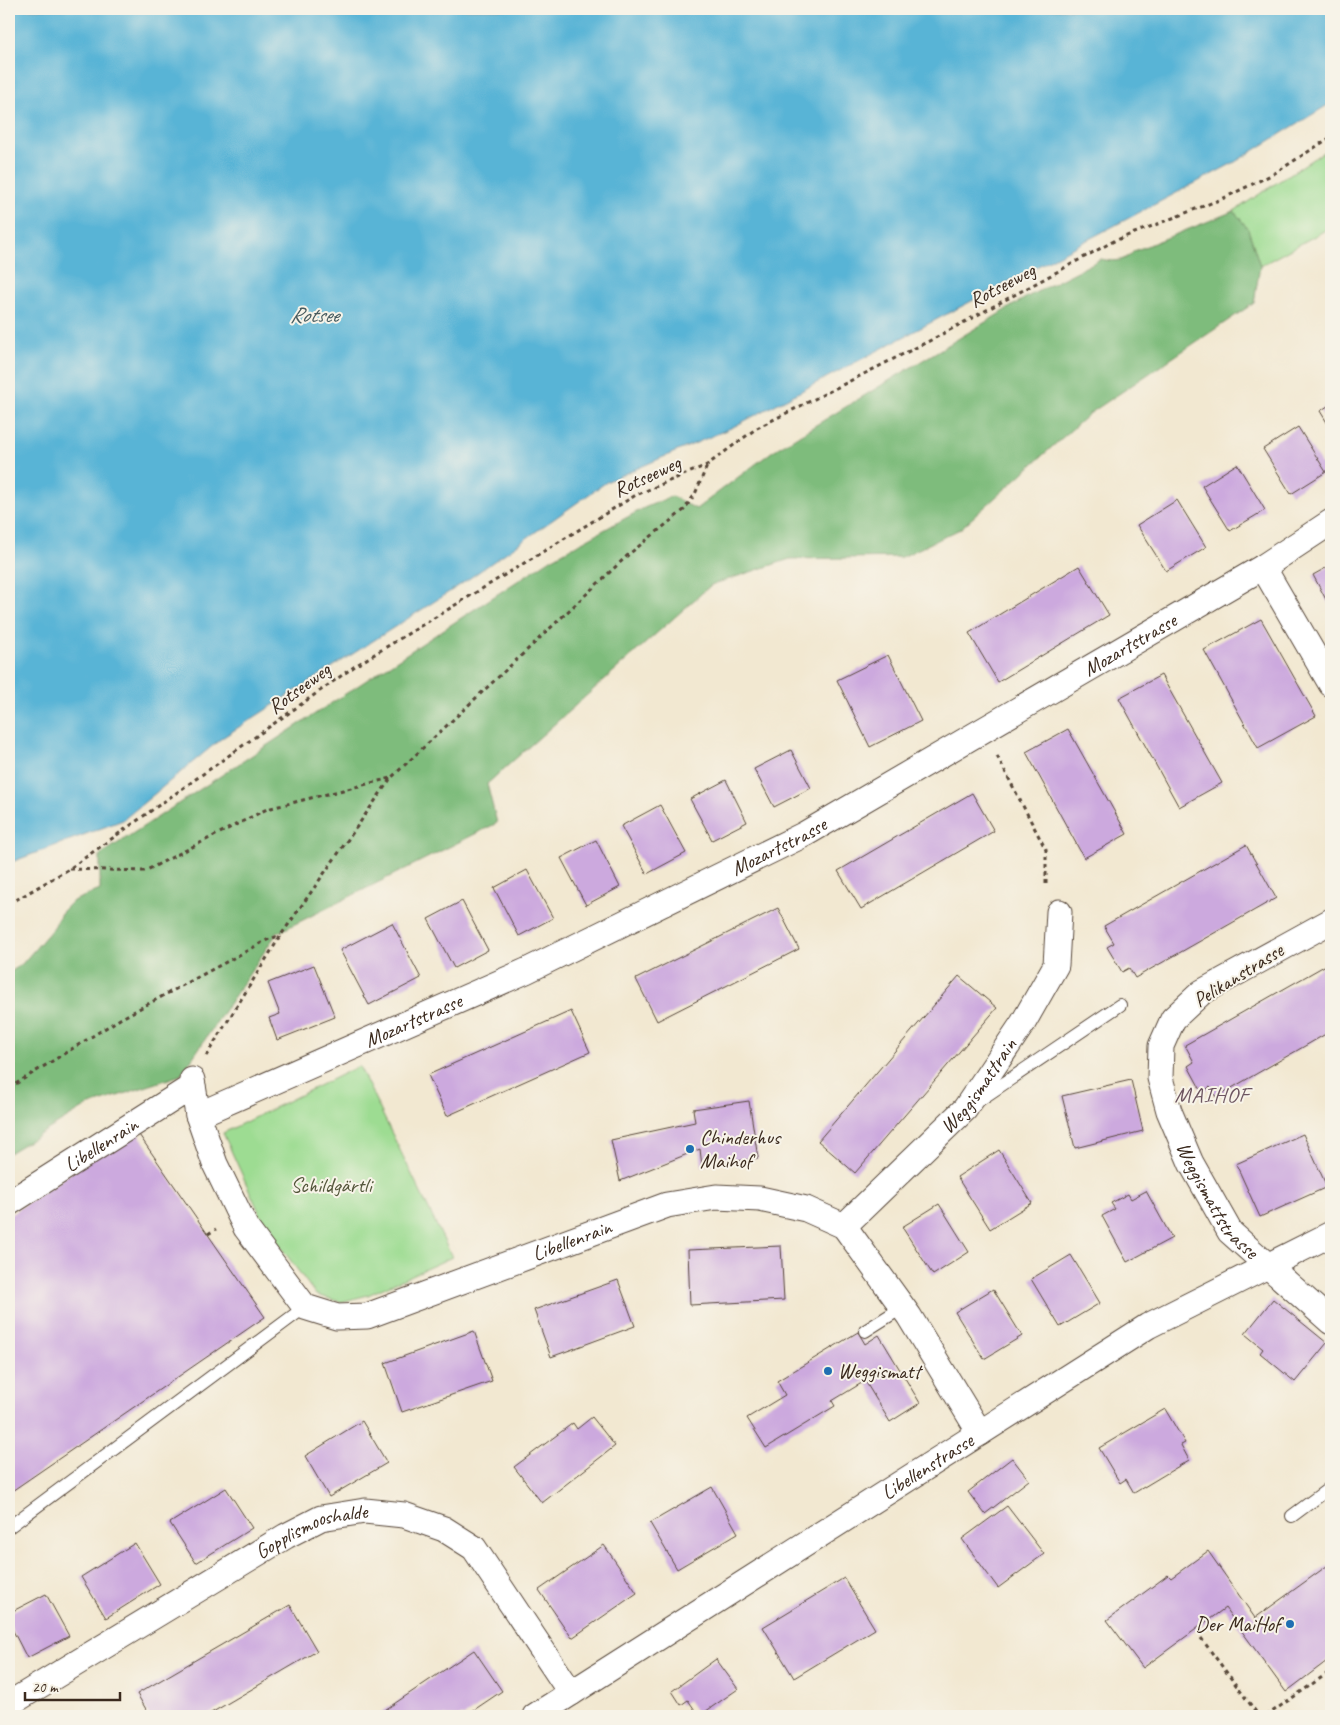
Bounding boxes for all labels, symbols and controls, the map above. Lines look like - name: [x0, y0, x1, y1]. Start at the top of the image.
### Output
- street label: Rotseeweg: [964, 256, 1041, 313]
- water label: Rotsee: [290, 301, 341, 329]
- street label: Rotseeweg: [609, 448, 686, 503]
- street label: Mozartstrasse: [1079, 606, 1183, 682]
- street label: Rotseeweg: [262, 656, 337, 719]
- street label: Mozartstrasse: [727, 810, 833, 881]
- street label: Pelikanstrasse: [1188, 936, 1289, 1013]
- street label: Mozartstrasse: [361, 987, 468, 1053]
- street label: Weggismattrain: [935, 1032, 1022, 1139]
- district label: MAIHOF: [1174, 1081, 1254, 1109]
- street label: Libellenrain: [59, 1111, 144, 1178]
- place label: Chinderhus Maihof: [700, 1124, 782, 1174]
- street label: Weggismattstrasse: [1171, 1138, 1265, 1265]
- marker: Chinderhus Maihof: [684, 1143, 696, 1155]
- park label: Schildgärtli: [290, 1172, 375, 1198]
- street label: Libellenrain: [529, 1213, 616, 1267]
- place label: Weggismatt: [838, 1358, 923, 1384]
- marker: Weggismatt: [822, 1365, 834, 1377]
- street label: Libellenstrasse: [876, 1427, 979, 1505]
- street label: Gopplismooshalde: [250, 1498, 370, 1565]
- place label: Der MaiHof: [1195, 1611, 1285, 1637]
- marker: Der MaiHof: [1284, 1618, 1296, 1630]
- scale bar: [25, 1670, 120, 1702]
- text: 20 m: [32, 1678, 59, 1697]

